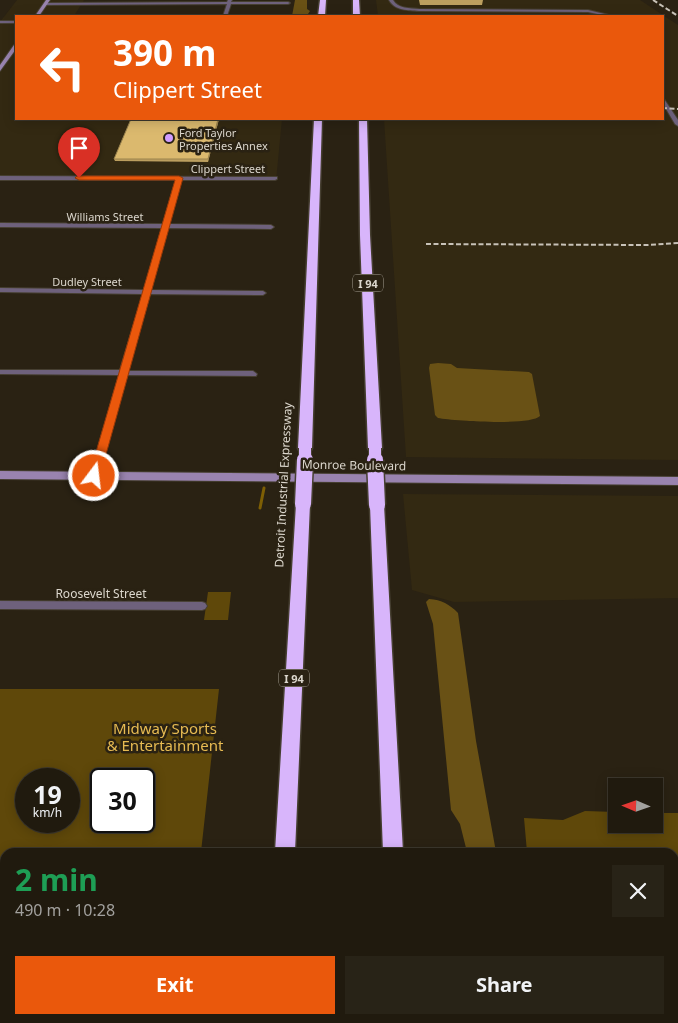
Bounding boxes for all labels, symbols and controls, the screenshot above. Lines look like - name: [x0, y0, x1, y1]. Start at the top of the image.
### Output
- text: 390 m: [113, 29, 216, 76]
- icon: left: [30, 35, 95, 100]
- text: Clippert Street: [113, 74, 262, 104]
- place label: Ford Taylor Properties Annex: [179, 125, 268, 153]
- pin: [58, 127, 100, 178]
- marker: Ford Taylor Properties Annex: [163, 132, 175, 144]
- icon: arrive: [65, 134, 93, 162]
- street label: Clippert Street: [191, 161, 265, 176]
- street label: Williams Street: [67, 209, 143, 224]
- street label: Dudley Street: [52, 274, 122, 289]
- road number: I 94: [353, 274, 383, 292]
- street label: Detroit Industrial Expressway: [270, 401, 296, 568]
- position arrow: [67, 449, 119, 501]
- street label: Monroe Boulevard: [302, 456, 406, 474]
- street label: Roosevelt Street: [55, 585, 147, 602]
- road number: I 94: [279, 670, 309, 686]
- park label: Midway Sports & Entertainment: [107, 718, 224, 755]
- speed limit sign: 30: [90, 768, 155, 833]
- text: 19: [33, 777, 62, 811]
- north arrow: [608, 778, 662, 832]
- map controls: [608, 778, 663, 833]
- text: km/h: [33, 804, 62, 821]
- text: 2 min: [15, 859, 98, 900]
- button: close: [612, 865, 664, 917]
- text: 490 m · 10:28: [15, 899, 115, 921]
- button: Exit: [15, 956, 335, 1014]
- button: Share: [345, 956, 664, 1014]

